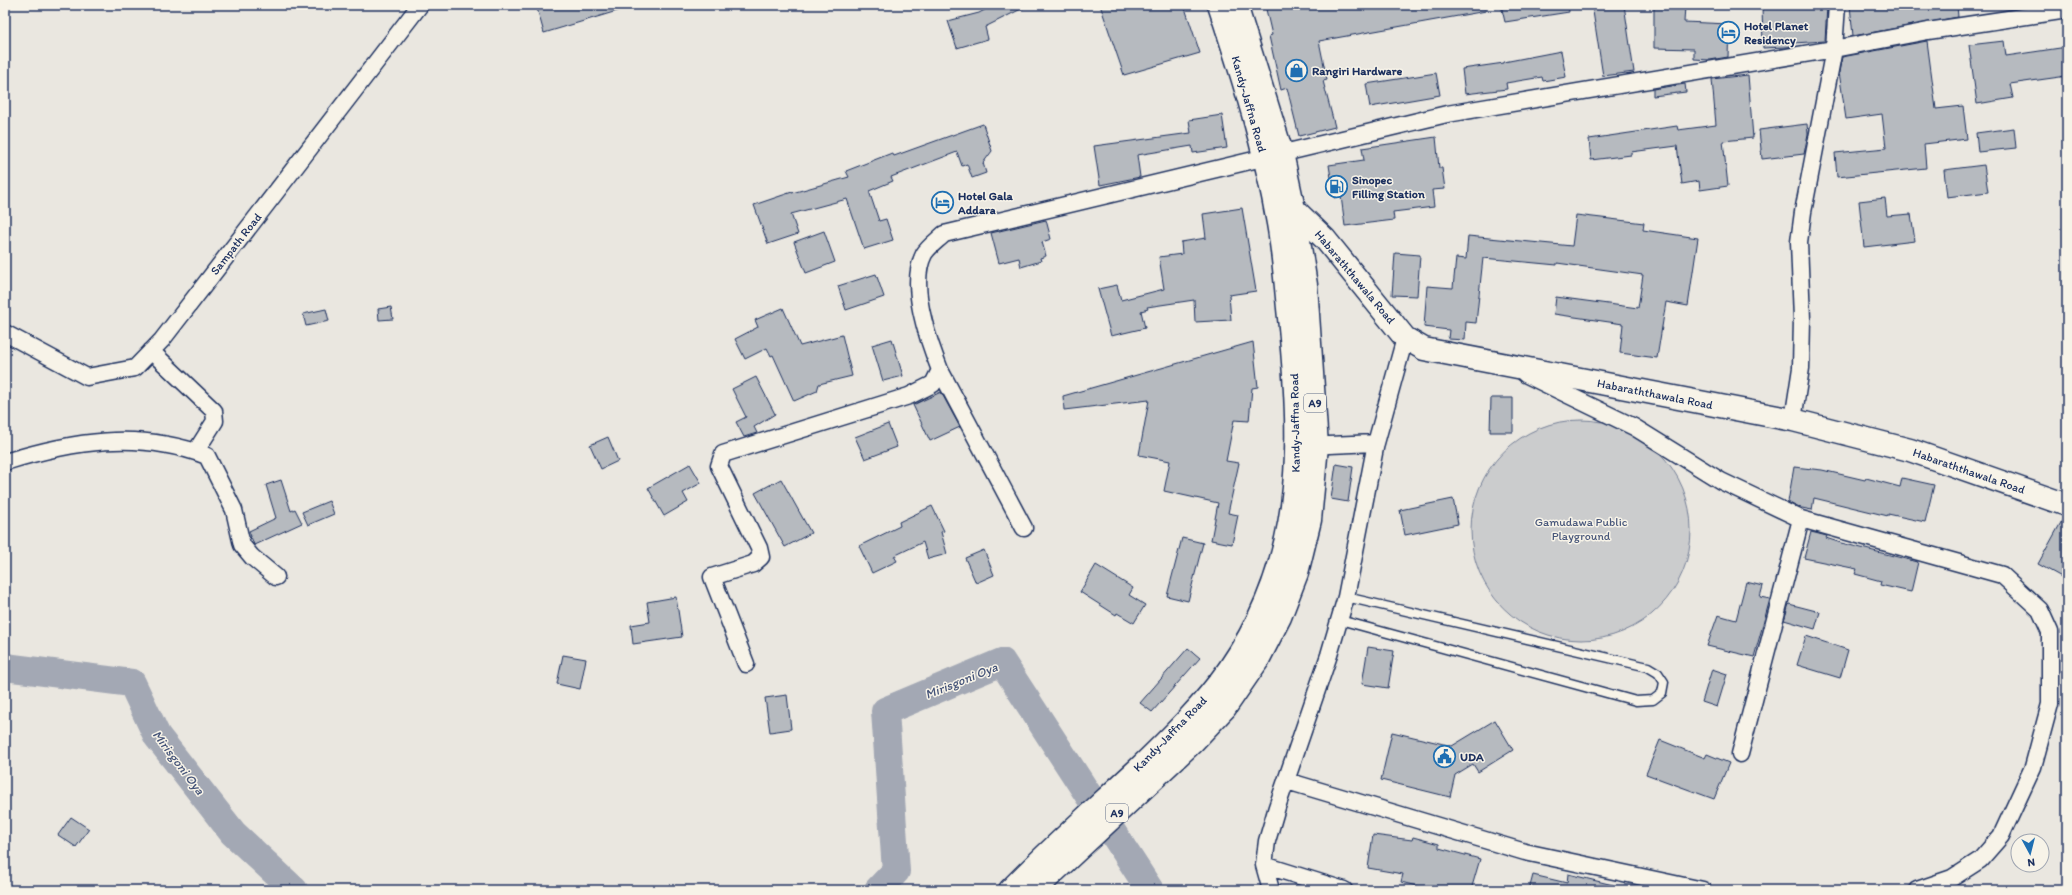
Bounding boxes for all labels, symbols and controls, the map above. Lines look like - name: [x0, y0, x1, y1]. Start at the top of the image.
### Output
- place label: Hotel Planet Residency: [1744, 19, 1809, 48]
- hotel icon: Hotel Planet Residency: [1715, 20, 1741, 46]
- street label: Kandy-Jaffna Road: [1229, 54, 1270, 154]
- shop icon: Rangiri Hardware: [1284, 58, 1310, 84]
- place label: Rangiri Hardware: [1312, 64, 1403, 79]
- place label: Sinopec Filling Station: [1352, 173, 1425, 202]
- fuel station icon: Sinopec Filling Station: [1323, 174, 1349, 200]
- place label: Hotel Gala Addara: [957, 189, 1014, 217]
- hotel icon: Hotel Gala Addara: [930, 190, 956, 216]
- street label: Sampath Road: [208, 210, 265, 278]
- street label: Habaraththawala Road: [1312, 227, 1398, 327]
- street label: Kandy-Jaffna Road: [1287, 373, 1303, 473]
- street label: Habaraththawala Road: [1596, 376, 1715, 412]
- road number: A9: [1304, 394, 1326, 412]
- street label: Habaraththawala Road: [1911, 445, 2027, 497]
- park label: Gamudawa Public Playground: [1535, 515, 1628, 543]
- water label: Mirisgoni Oya: [923, 659, 1000, 702]
- street label: Kandy-Jaffna Road: [1130, 693, 1210, 775]
- water label: Mirisgoni Oya: [150, 727, 208, 798]
- public building icon: UDA: [1431, 744, 1457, 770]
- place label: UDA: [1460, 750, 1484, 764]
- road number: A9: [1106, 804, 1128, 822]
- north arrow: [2010, 833, 2050, 873]
- text: N: [2027, 856, 2036, 869]

